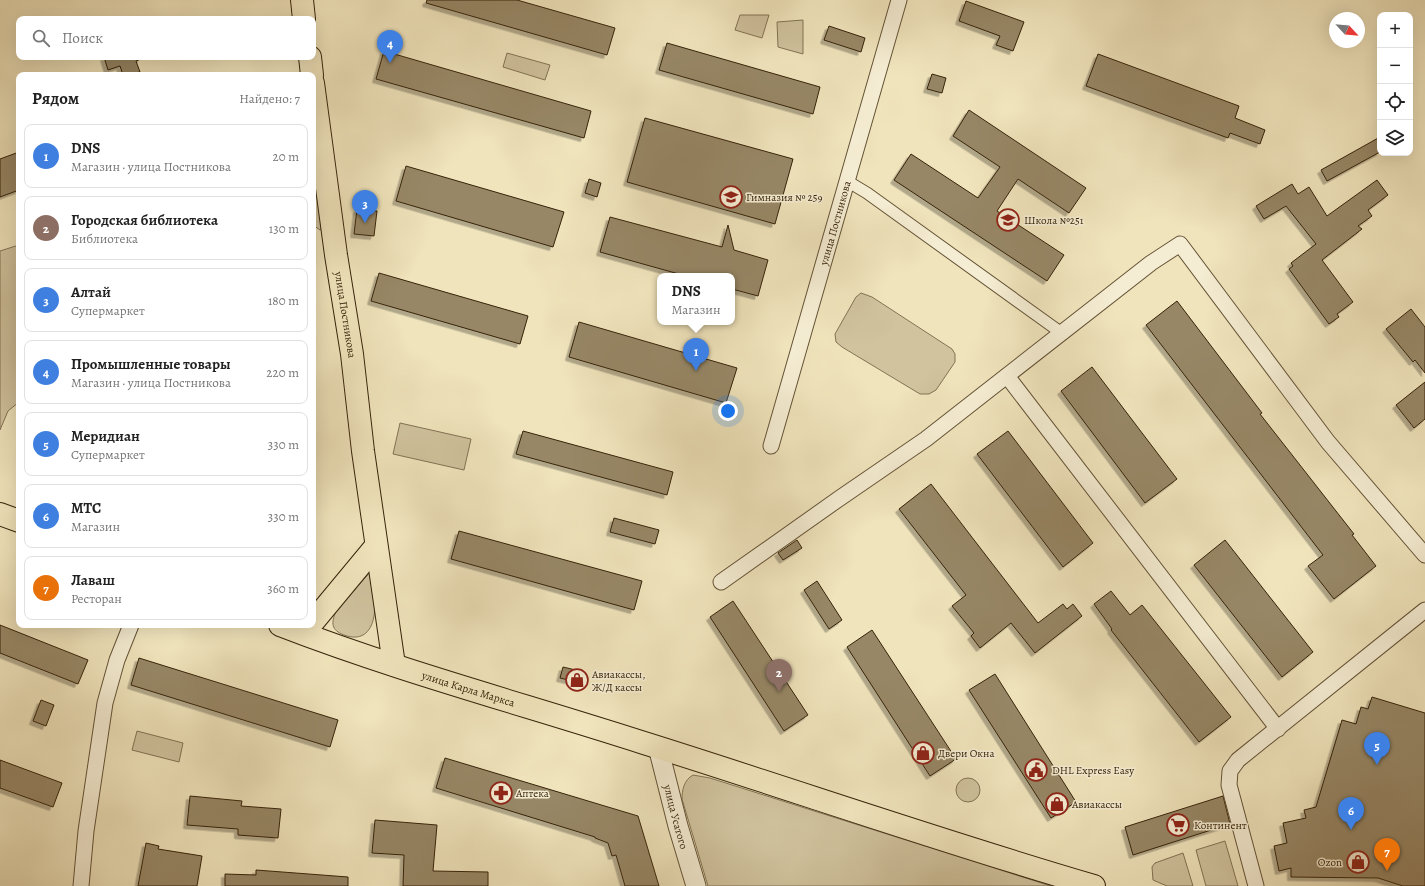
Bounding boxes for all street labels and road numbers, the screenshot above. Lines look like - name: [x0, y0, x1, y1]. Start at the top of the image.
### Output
- street label: улица Постникова: [816, 178, 855, 268]
- street label: улица Постникова: [331, 269, 359, 360]
- street label: улица Карла Маркса: [419, 668, 517, 711]
- street label: улица Усатого: [660, 782, 692, 851]

